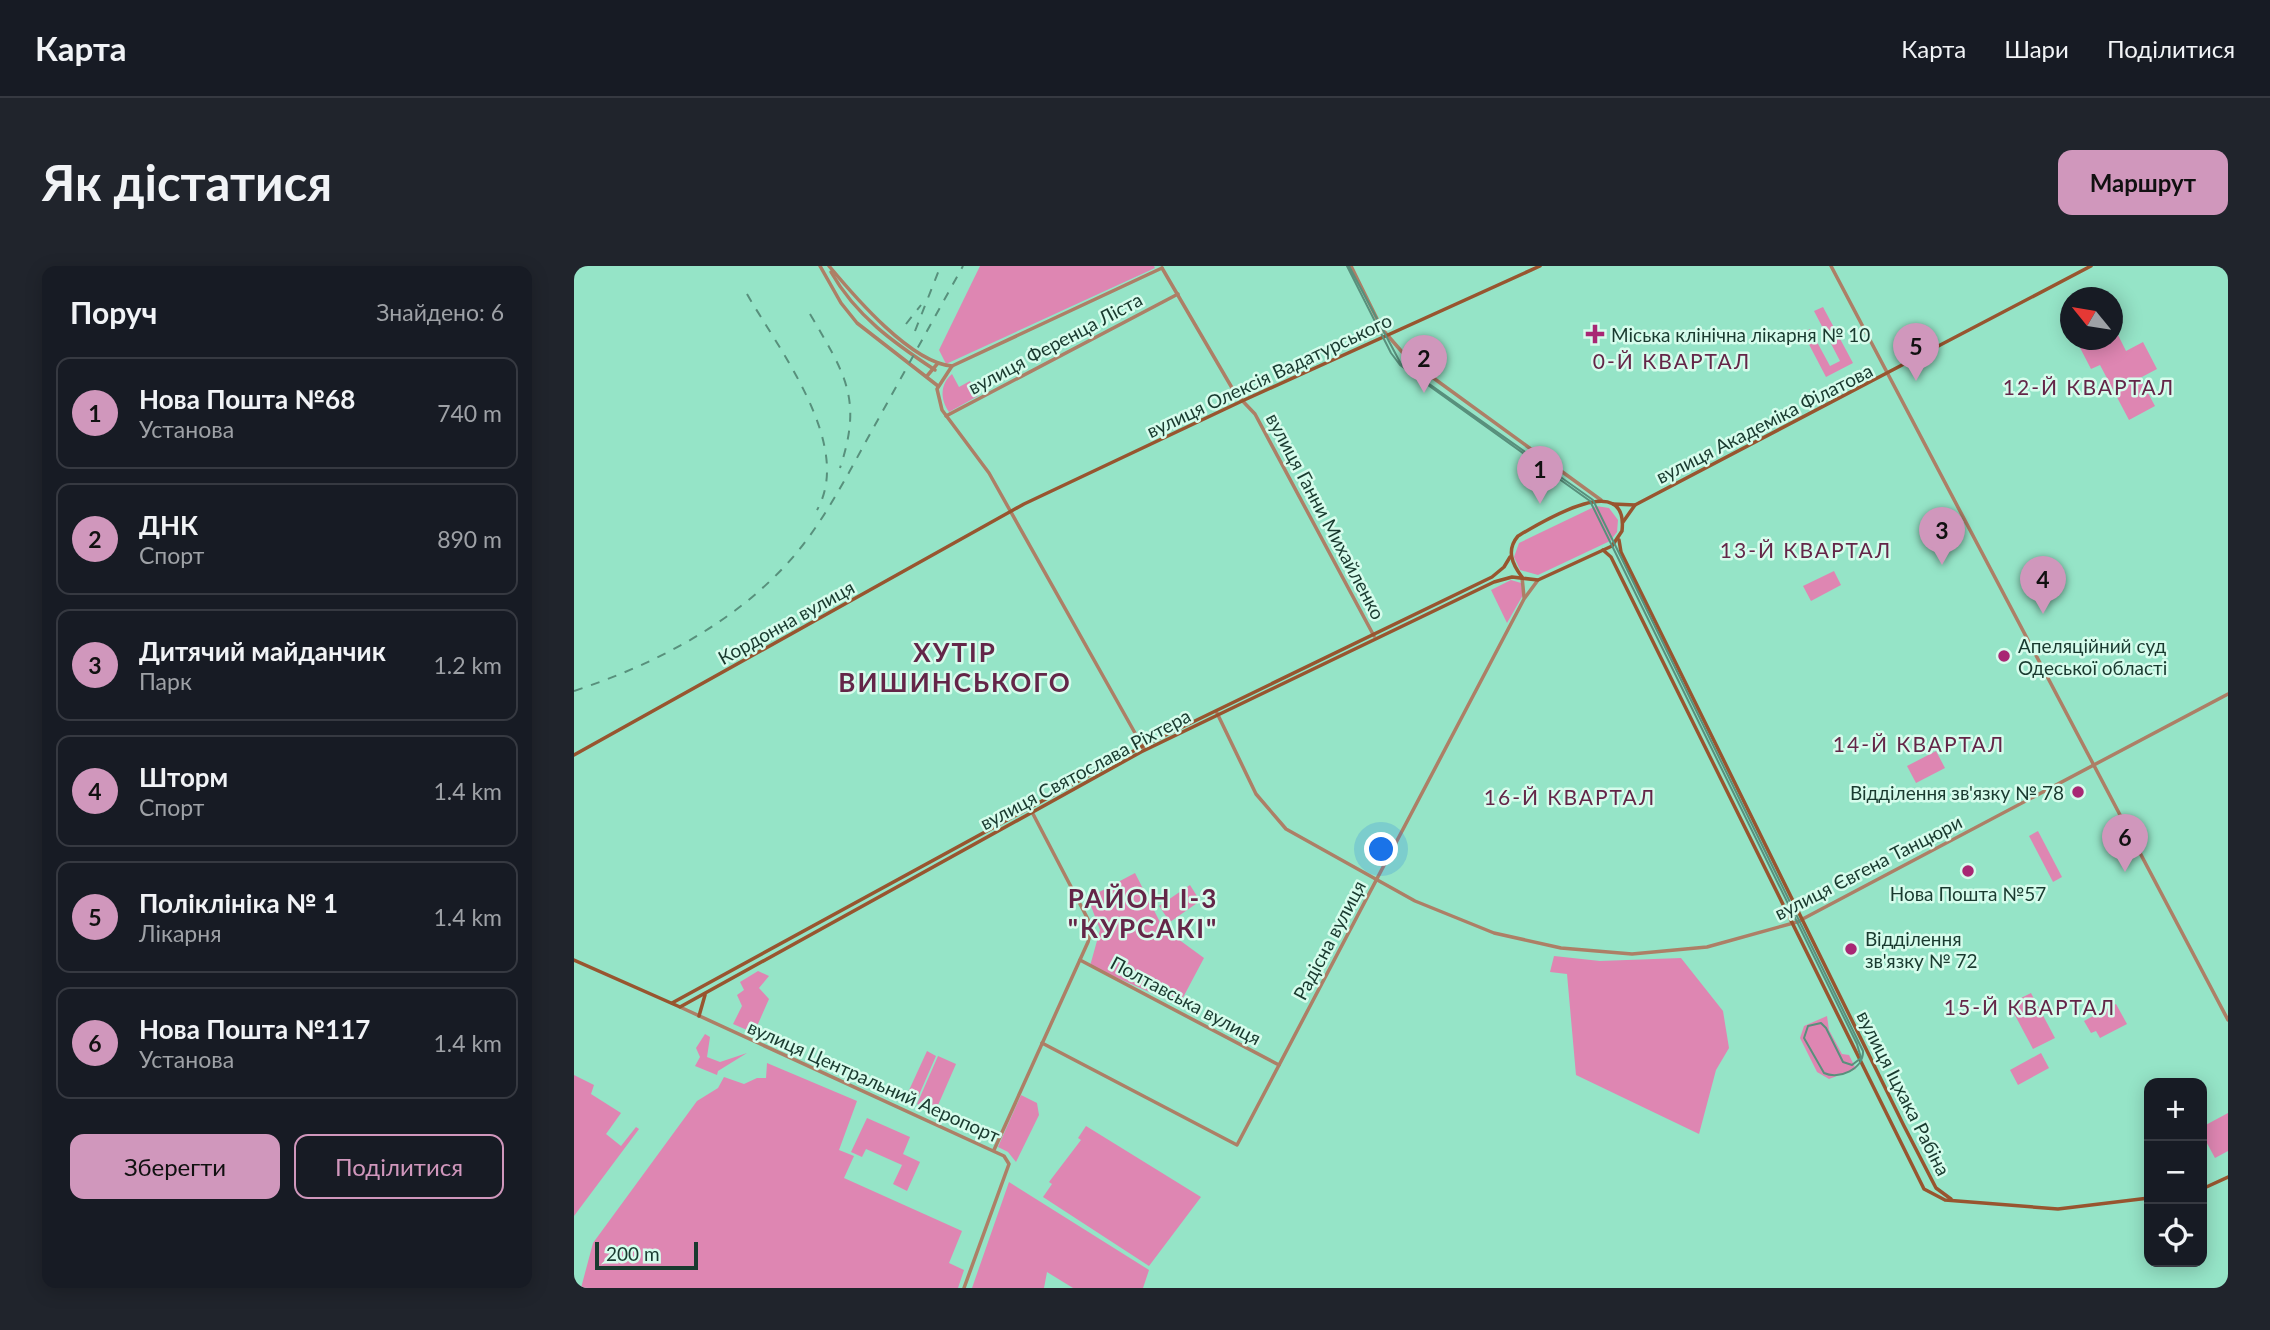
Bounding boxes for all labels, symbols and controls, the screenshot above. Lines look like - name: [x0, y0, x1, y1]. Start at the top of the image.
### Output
- text: Карта: [35, 28, 126, 68]
- text: Карта: [1901, 34, 1966, 63]
- text: Шари: [2004, 34, 2069, 63]
- text: Поділитися: [2107, 34, 2235, 63]
- button: Маршрут: [2058, 150, 2228, 215]
- text: Як дістатися: [42, 153, 332, 211]
- street label: вулиця Ференца Ліста: [964, 287, 1146, 399]
- north arrow: [2060, 287, 2123, 350]
- text: Поруч: [70, 294, 157, 330]
- text: Знайдено: 6: [376, 298, 504, 326]
- street label: вулиця Олексія Вадатурського: [1143, 308, 1395, 442]
- place label: Міська клінічна лікарня № 10: [1611, 323, 1870, 346]
- pin: 5: [1893, 323, 1939, 381]
- marker: Міська клінічна лікарня № 10: [1585, 324, 1605, 344]
- pin: 2: [1401, 335, 1447, 393]
- district label: 0-Й КВАРТАЛ: [1593, 348, 1751, 373]
- street label: вулиця Академіка Філатова: [1652, 358, 1876, 488]
- district label: 12-Й КВАРТАЛ: [2003, 374, 2175, 399]
- text: Нова Пошта №68: [139, 383, 355, 415]
- text: 1: [88, 399, 102, 427]
- text: 740 m: [437, 399, 502, 427]
- street label: вулиця Ганни Михайленко: [1262, 409, 1390, 623]
- text: Установа: [139, 415, 234, 443]
- pin: 1: [1517, 446, 1563, 504]
- pin: 3: [1919, 507, 1965, 565]
- text: ДНК: [139, 509, 198, 541]
- text: 2: [88, 525, 102, 553]
- text: 890 m: [437, 525, 502, 553]
- district label: 13-Й КВАРТАЛ: [1720, 537, 1892, 562]
- text: Спорт: [139, 541, 204, 569]
- pin: 4: [2020, 556, 2066, 614]
- street label: Кордонна вулиця: [714, 575, 858, 669]
- place label: Апеляційний суд Одеської області: [2018, 634, 2167, 679]
- text: Дитячий майданчик: [139, 635, 386, 667]
- district label: ХУТІР ВИШИНСЬКОГО: [838, 636, 1072, 698]
- marker: Апеляційний суд Одеської області: [1996, 648, 2012, 664]
- text: 3: [88, 651, 102, 679]
- text: 1.2 km: [433, 651, 502, 679]
- text: Парк: [139, 667, 192, 695]
- street label: вулиця Святослава Ріхтера: [976, 704, 1194, 834]
- district label: 14-Й КВАРТАЛ: [1833, 731, 2005, 756]
- text: Шторм: [139, 761, 228, 793]
- text: 4: [88, 777, 102, 805]
- text: 1.4 km: [433, 777, 502, 805]
- place label: Відділення зв'язку № 78: [1850, 781, 2064, 804]
- district label: 16-Й КВАРТАЛ: [1484, 784, 1656, 809]
- marker: Відділення зв'язку № 78: [2070, 784, 2086, 800]
- text: Спорт: [139, 793, 204, 821]
- street label: вулиця Євгена Танцюри: [1770, 810, 1966, 924]
- pin: 6: [2102, 814, 2148, 872]
- your location: [1364, 832, 1398, 866]
- marker: Нова Пошта №57: [1960, 863, 1976, 879]
- street label: Радісна вулиця: [1288, 876, 1370, 1004]
- district label: РАЙОН І-3 "КУРСАКІ": [1068, 882, 1218, 944]
- place label: Нова Пошта №57: [1890, 882, 2046, 905]
- text: Поліклініка № 1: [139, 887, 338, 919]
- text: 5: [88, 903, 102, 931]
- text: 1.4 km: [433, 903, 502, 931]
- text: Лікарня: [139, 919, 222, 947]
- place label: Відділення зв'язку № 72: [1865, 927, 1978, 972]
- marker: Відділення зв'язку № 72: [1843, 941, 1859, 957]
- street label: Полтавська вулиця: [1107, 951, 1265, 1049]
- district label: 15-Й КВАРТАЛ: [1944, 994, 2116, 1019]
- street label: вулиця Іцхака Рабіна: [1852, 1007, 1956, 1179]
- text: Нова Пошта №117: [139, 1013, 370, 1045]
- street label: вулиця Центральний Аеропорт: [744, 1015, 1004, 1147]
- text: 6: [88, 1029, 102, 1057]
- text: 1.4 km: [433, 1029, 502, 1057]
- text: Установа: [139, 1045, 234, 1073]
- map controls: [2144, 1078, 2207, 1267]
- button: +: [2144, 1078, 2207, 1141]
- button: Зберегти: [70, 1134, 280, 1199]
- button: Поділитися: [294, 1134, 504, 1199]
- button: −: [2144, 1141, 2207, 1204]
- button: locate: [2144, 1204, 2207, 1267]
- scale bar: [595, 1239, 698, 1271]
- text: 200 m: [606, 1242, 660, 1265]

